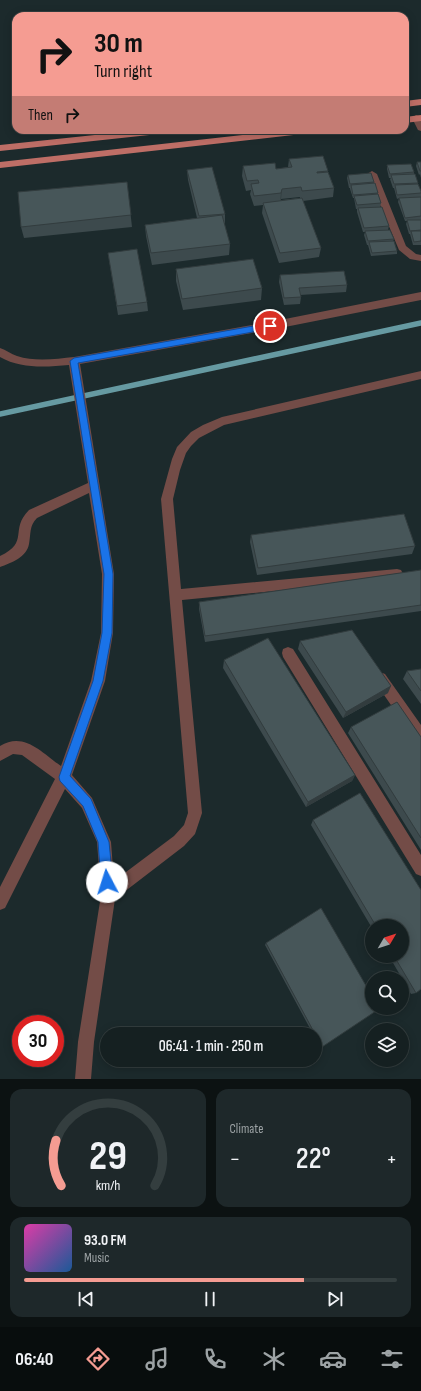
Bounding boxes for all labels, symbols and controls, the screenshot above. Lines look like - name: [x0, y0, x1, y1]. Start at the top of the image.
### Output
- text: 30 m: [94, 27, 143, 60]
- icon: right: [28, 28, 80, 80]
- text: Turn right: [94, 61, 152, 82]
- icon: right: [61, 104, 83, 126]
- text: Then: [28, 106, 53, 125]
- pin: [253, 309, 287, 343]
- icon: arrive: [259, 315, 281, 337]
- position arrow: [86, 861, 128, 903]
- north arrow: [365, 919, 409, 963]
- map controls: [365, 919, 409, 1067]
- button: search: [365, 971, 409, 1015]
- speed limit sign: 30: [12, 1015, 64, 1067]
- button: layers: [365, 1023, 409, 1067]
- text: 06:41 · 1 min · 250 m: [159, 1037, 263, 1056]
- text: Climate: [230, 1121, 263, 1137]
- text: 29: [89, 1132, 127, 1181]
- text: 22°: [296, 1141, 331, 1177]
- text: −: [230, 1146, 240, 1173]
- text: +: [386, 1146, 397, 1173]
- text: km/h: [95, 1177, 120, 1194]
- text: 93.0 FM: [84, 1231, 126, 1250]
- text: Music: [84, 1250, 109, 1266]
- icon: previous: [75, 1288, 97, 1310]
- icon: pause: [199, 1288, 221, 1310]
- icon: next: [324, 1288, 346, 1310]
- icon: directions: [84, 1345, 112, 1373]
- icon: music: [143, 1345, 171, 1373]
- icon: phone: [201, 1345, 229, 1373]
- icon: climate: [260, 1345, 288, 1373]
- icon: car: [319, 1345, 347, 1373]
- icon: filters: [378, 1345, 406, 1373]
- text: 06:40: [15, 1349, 53, 1370]

